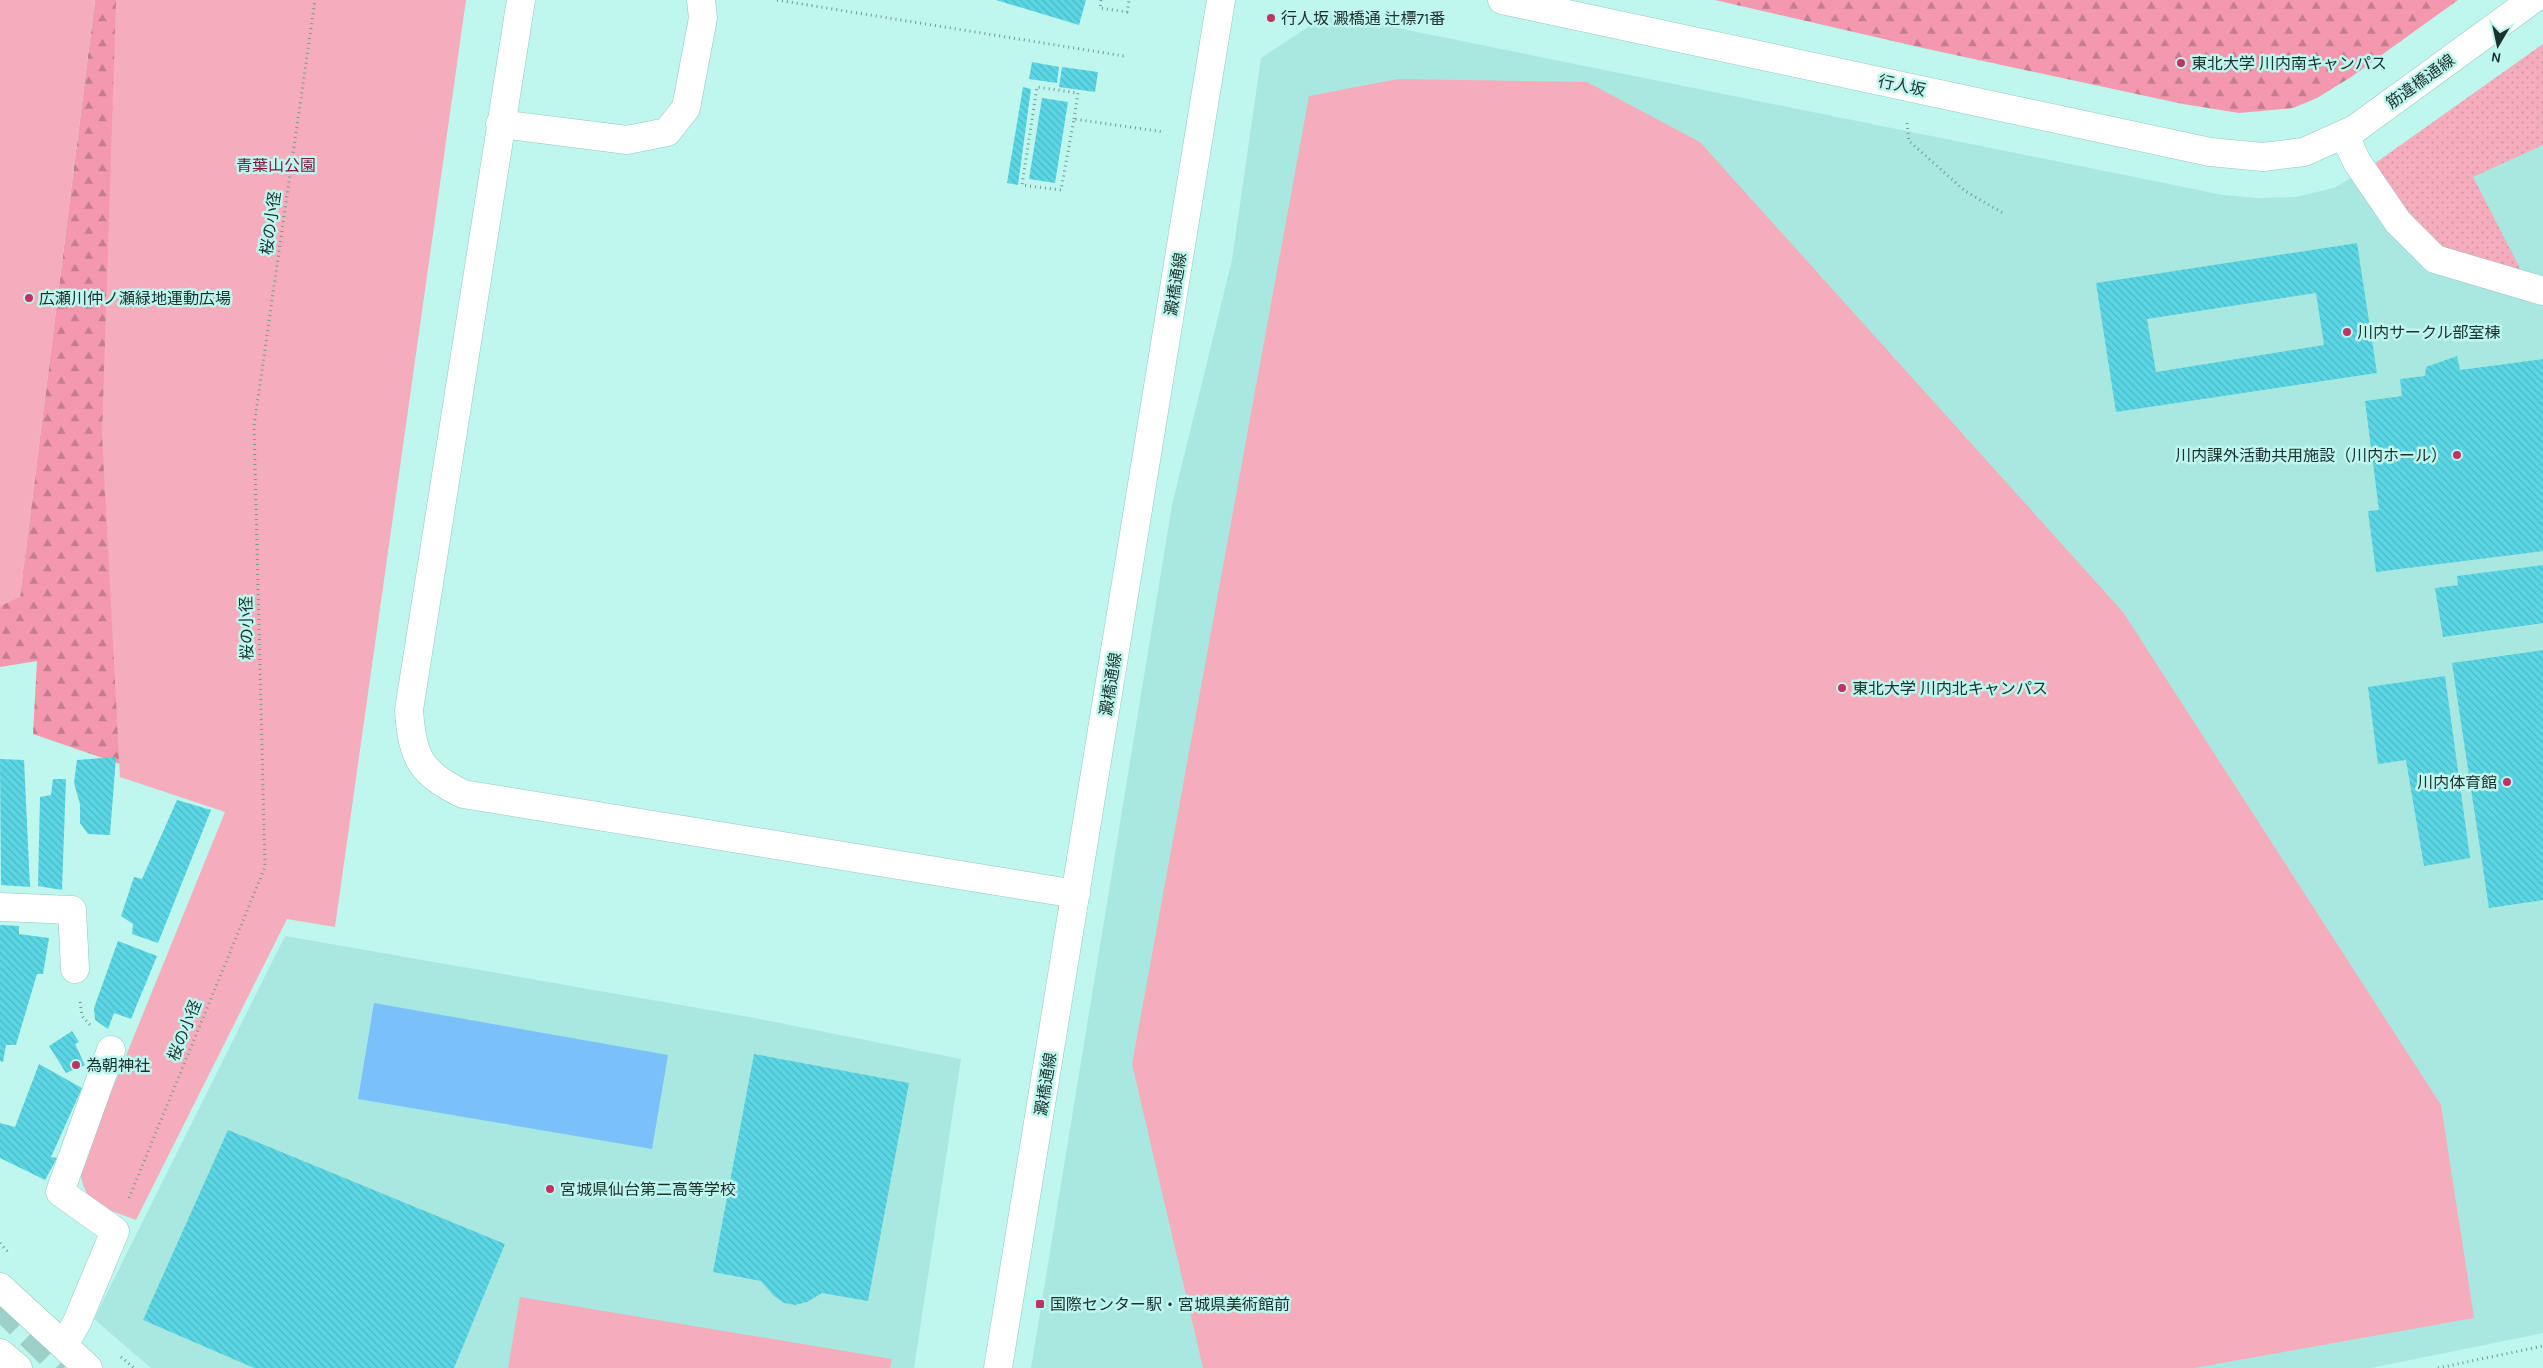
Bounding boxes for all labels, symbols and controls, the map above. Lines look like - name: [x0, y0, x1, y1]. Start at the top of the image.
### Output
- place label: 行人坂 澱橋通 辻標71番: [1281, 9, 1445, 28]
- marker: 行人坂 澱橋通 辻標71番: [1265, 12, 1277, 24]
- north arrow: [2473, 20, 2523, 70]
- text: N: [2490, 48, 2502, 67]
- street label: 筋違橋通線: [2382, 50, 2458, 113]
- place label: 東北大学 川内南キャンパス: [2191, 54, 2387, 73]
- marker: 東北大学 川内南キャンパス: [2175, 57, 2187, 69]
- street label: 行人坂: [1876, 71, 1927, 100]
- park label: 青葉山公園: [236, 156, 316, 175]
- street label: 桜の小径: [257, 190, 284, 256]
- street label: 澱橋通線: [1161, 251, 1190, 317]
- place label: 広瀬川仲ノ瀬緑地運動広場: [39, 289, 231, 308]
- marker: 広瀬川仲ノ瀬緑地運動広場: [23, 292, 35, 304]
- place label: 川内サークル部室棟: [2357, 323, 2501, 342]
- marker: 川内サークル部室棟: [2341, 326, 2353, 338]
- place label: 川内課外活動共用施設（川内ホール）: [2175, 446, 2447, 465]
- marker: 川内課外活動共用施設（川内ホール）: [2451, 449, 2463, 461]
- street label: 桜の小径: [236, 596, 257, 660]
- street label: 澱橋通線: [1096, 651, 1125, 717]
- place label: 東北大学 川内北キャンパス: [1852, 679, 2048, 698]
- marker: 東北大学 川内北キャンパス: [1836, 682, 1848, 694]
- place label: 川内体育館: [2417, 773, 2497, 792]
- marker: 川内体育館: [2501, 776, 2513, 788]
- street label: 桜の小径: [164, 997, 205, 1063]
- street label: 澱橋通線: [1031, 1051, 1060, 1117]
- place label: 為朝神社: [86, 1056, 150, 1075]
- marker: 為朝神社: [70, 1059, 82, 1071]
- place label: 宮城県仙台第二高等学校: [560, 1180, 736, 1199]
- marker: 宮城県仙台第二高等学校: [544, 1183, 556, 1195]
- place label: 国際センター駅・宮城県美術館前: [1050, 1295, 1290, 1314]
- marker: 国際センター駅・宮城県美術館前: [1034, 1298, 1046, 1310]

